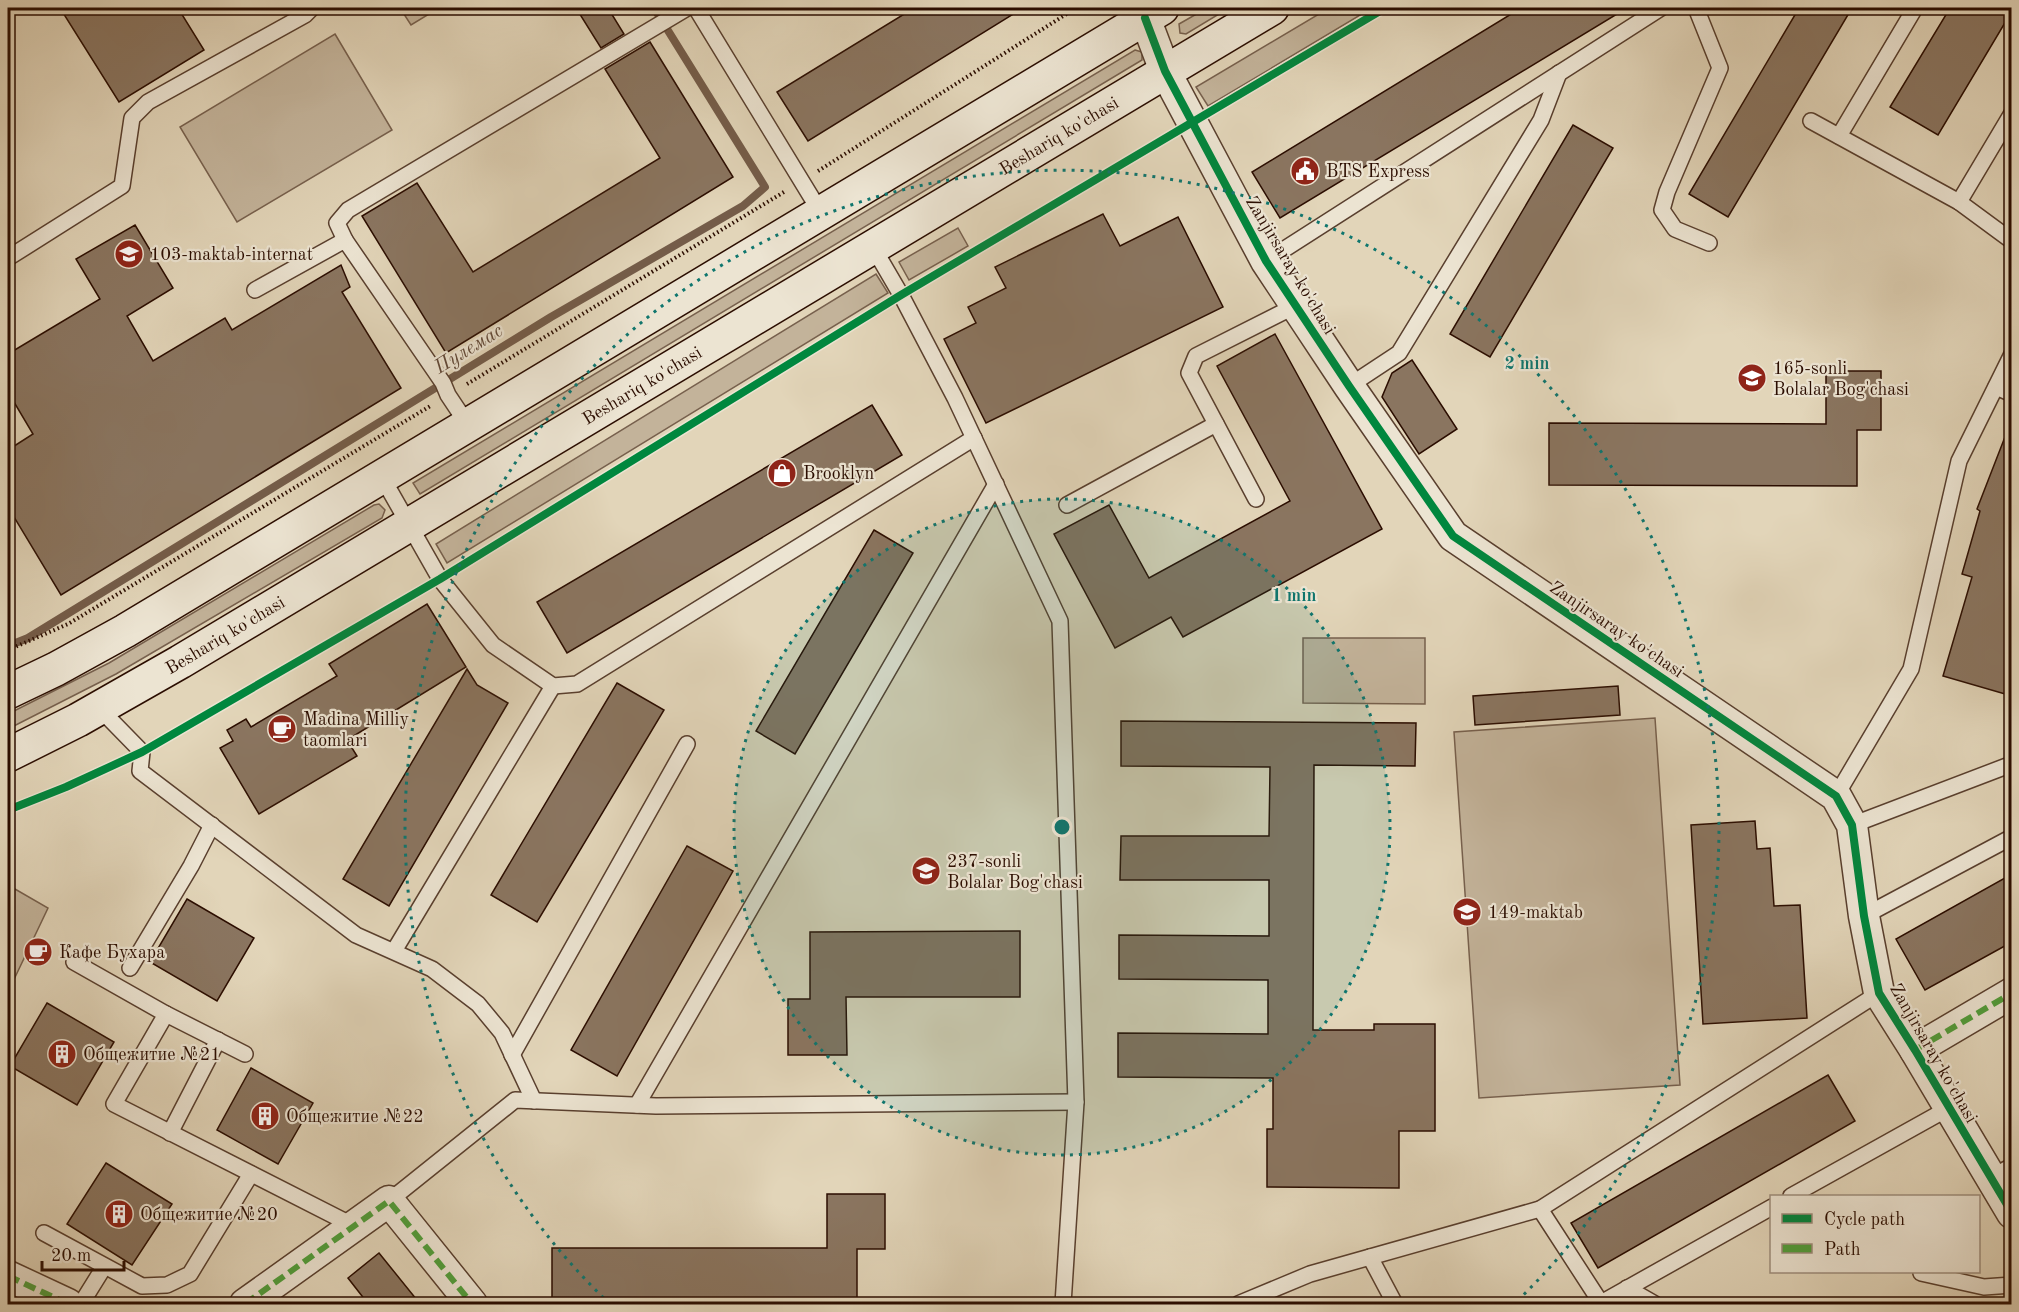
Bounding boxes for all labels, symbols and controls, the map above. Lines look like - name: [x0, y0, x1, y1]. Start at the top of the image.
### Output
- street label: Beshariq ko'chasi: [997, 94, 1122, 179]
- public building icon: BTS Express: [1289, 155, 1321, 187]
- place label: BTS Express: [1326, 163, 1430, 181]
- street label: Zanjirsaray ko'chasi: [1242, 193, 1338, 338]
- school or university icon: 103-maktab-internat: [113, 238, 145, 270]
- place label: 103-maktab-internat: [150, 246, 313, 264]
- water label: Пулемас: [430, 321, 507, 379]
- street label: Beshariq ko'chasi: [580, 344, 705, 429]
- text: 2 min: [1504, 355, 1550, 373]
- place label: 165-sonli Bolalar Bog'chasi: [1773, 360, 1909, 399]
- school or university icon: 165-sonli Bolalar Bog'chasi: [1736, 362, 1768, 394]
- shop icon: Brooklyn: [766, 457, 798, 489]
- place label: Brooklyn: [803, 465, 874, 483]
- street label: Zanjirsaray ko'chasi: [1546, 578, 1687, 681]
- text: 1 min: [1271, 587, 1317, 605]
- street label: Beshariq ko'chasi: [163, 593, 288, 678]
- place label: Madina Milliy taomlari: [303, 711, 409, 750]
- cafe icon: Madina Milliy taomlari: [266, 713, 298, 745]
- centre of rings: [1052, 817, 1072, 837]
- place label: 237-sonli Bolalar Bog'chasi: [947, 853, 1083, 892]
- school or university icon: 237-sonli Bolalar Bog'chasi: [910, 855, 942, 887]
- school or university icon: 149-maktab: [1451, 896, 1483, 928]
- place label: 149-maktab: [1488, 904, 1583, 922]
- cafe icon: Кафе Бухара: [22, 936, 54, 968]
- place label: Кафе Бухара: [59, 944, 165, 963]
- street label: Zanjirsaray ko'chasi: [1886, 981, 1980, 1126]
- building icon: Общежитие №21: [46, 1038, 78, 1070]
- place label: Общежитие №21: [83, 1046, 221, 1064]
- building icon: Общежитие №22: [249, 1100, 281, 1132]
- place label: Общежитие №22: [286, 1108, 424, 1126]
- legend: [1770, 1195, 1980, 1273]
- building icon: Общежитие №20: [103, 1198, 135, 1230]
- place label: Общежитие №20: [140, 1206, 278, 1224]
- text: Cycle path: [1824, 1211, 1905, 1229]
- scale bar: [42, 1234, 124, 1272]
- text: Path: [1824, 1241, 1861, 1259]
- text: 20 m: [51, 1247, 91, 1265]

